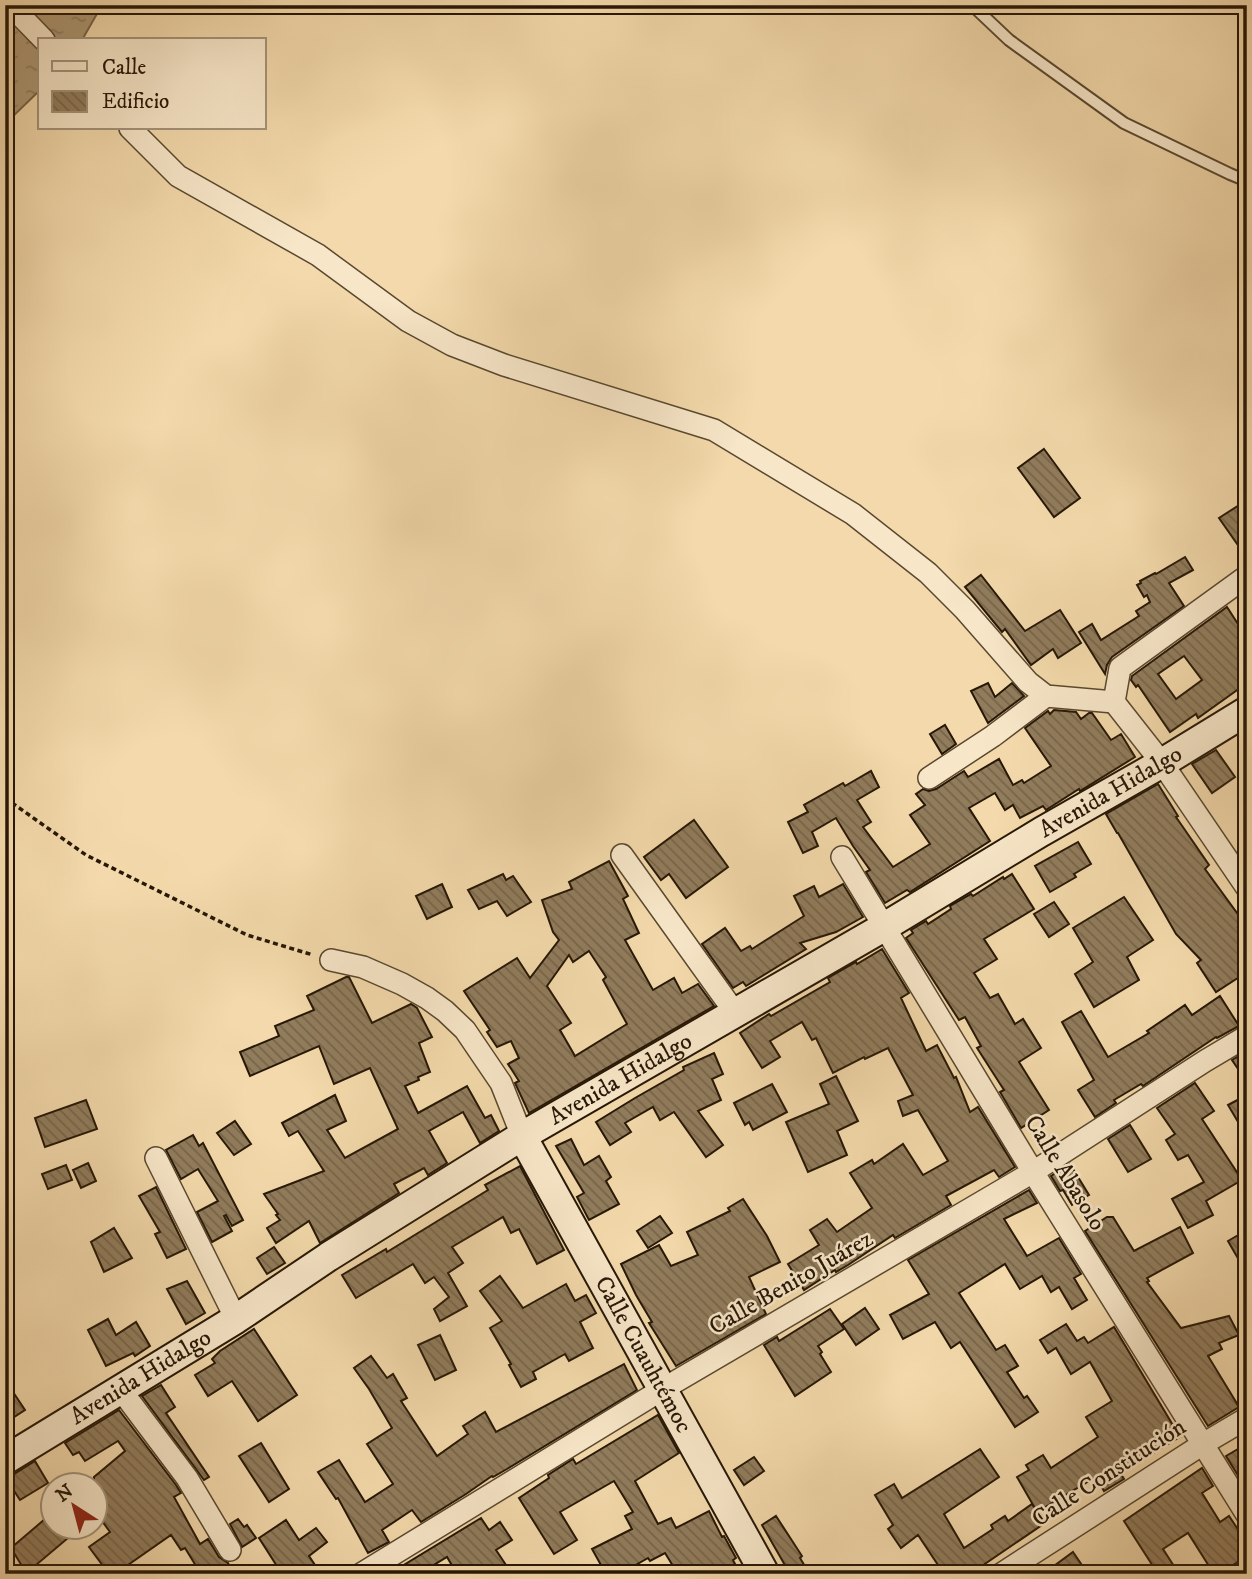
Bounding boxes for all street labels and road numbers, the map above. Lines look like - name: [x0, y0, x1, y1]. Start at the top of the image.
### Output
- street label: Avenida Hidalgo: [1034, 739, 1188, 845]
- street label: Avenida Hidalgo: [544, 1026, 698, 1132]
- street label: Calle Abasolo: [1018, 1110, 1112, 1236]
- street label: Calle Benito Juárez: [704, 1224, 879, 1342]
- street label: Calle Cuauhtémoc: [588, 1271, 699, 1438]
- street label: Avenida Hidalgo: [64, 1323, 217, 1432]
- street label: Calle Constitución: [1026, 1412, 1192, 1534]

